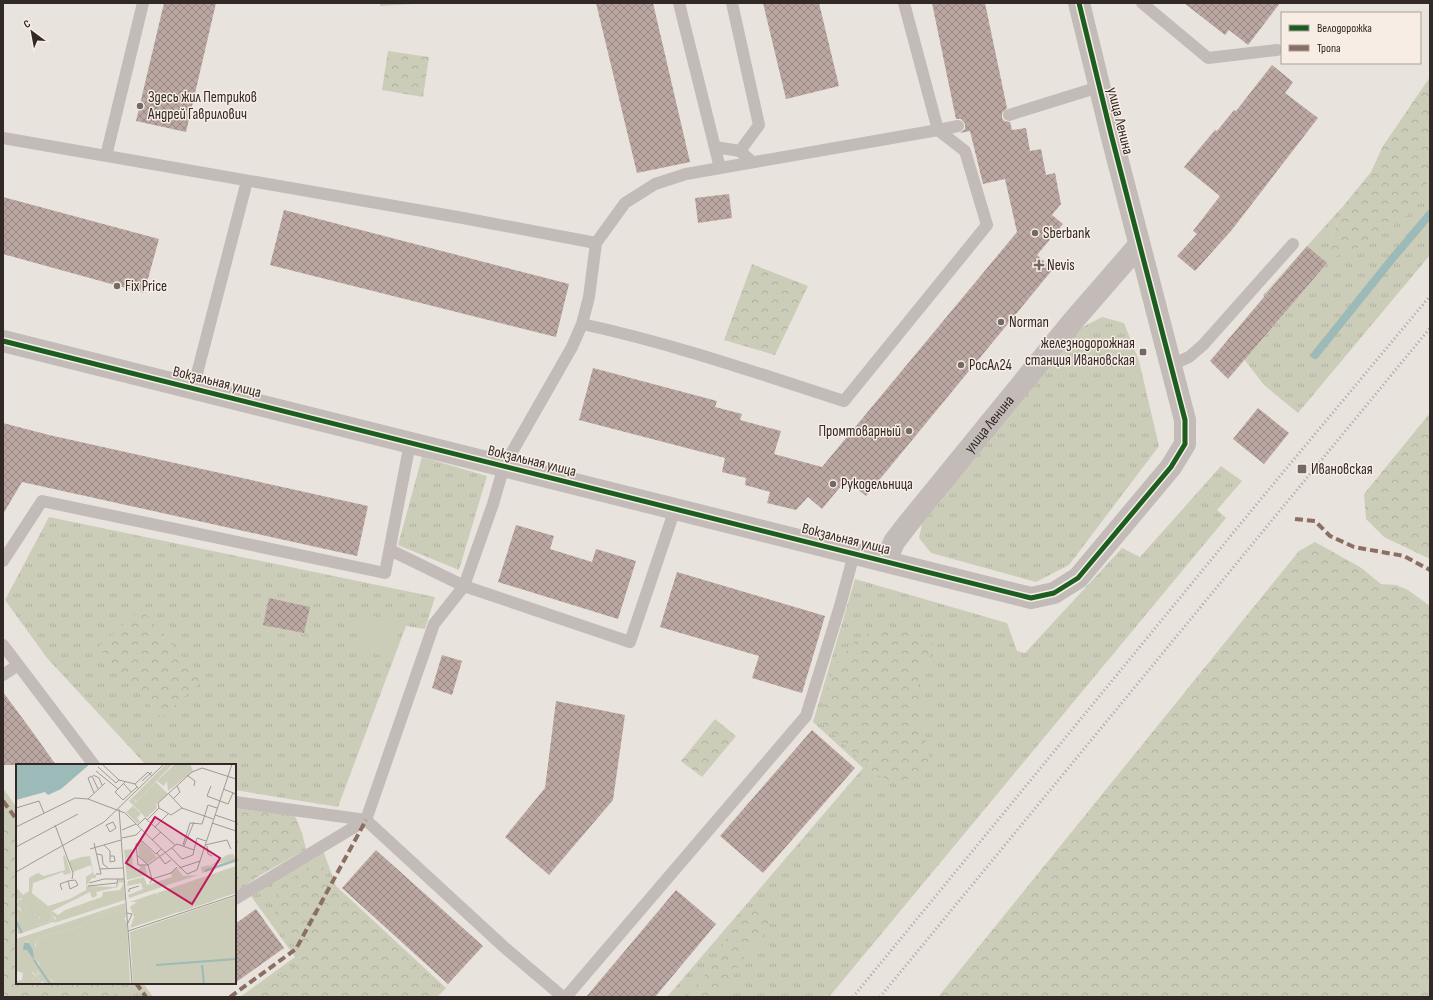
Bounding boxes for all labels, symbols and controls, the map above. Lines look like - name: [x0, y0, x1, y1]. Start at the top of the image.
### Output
- north arrow: [12, 12, 52, 52]
- legend: [1281, 12, 1421, 64]
- text: С: [21, 17, 33, 31]
- text: Велодорожка: [1317, 21, 1372, 36]
- text: Тропа: [1317, 41, 1341, 56]
- street label: улица Ленина: [1102, 85, 1138, 157]
- place label: Здесь жил Петриков Андрей Гаврилович: [147, 88, 257, 124]
- marker: Здесь жил Петриков Андрей Гаврилович: [135, 101, 145, 111]
- place label: Sberbank: [1043, 224, 1090, 243]
- marker: Sberbank: [1030, 228, 1040, 238]
- place label: Nevis: [1047, 256, 1075, 275]
- marker: Nevis: [1034, 260, 1044, 270]
- place label: Fix Price: [125, 277, 167, 296]
- marker: Fix Price: [112, 281, 122, 291]
- place label: Norman: [1009, 313, 1049, 332]
- marker: Norman: [996, 317, 1006, 327]
- place label: железнодорожная станция Ивановская: [1025, 334, 1135, 370]
- marker: железнодорожная станция Ивановская: [1138, 347, 1148, 357]
- place label: РосАл24: [969, 356, 1012, 375]
- marker: РосАл24: [956, 360, 966, 370]
- street label: Вокзальная улица: [171, 362, 263, 402]
- street label: улица Ленина: [960, 391, 1018, 457]
- place label: Промтоварный: [818, 422, 901, 441]
- marker: Промтоварный: [904, 426, 914, 436]
- street label: Вокзальная улица: [486, 441, 578, 481]
- place label: Ивановская: [1311, 460, 1373, 479]
- marker: Ивановская: [1296, 463, 1308, 475]
- place label: Рукодельница: [841, 475, 913, 494]
- marker: Рукодельница: [828, 479, 838, 489]
- street label: Вокзальная улица: [800, 519, 892, 559]
- inset map: [16, 764, 236, 984]

